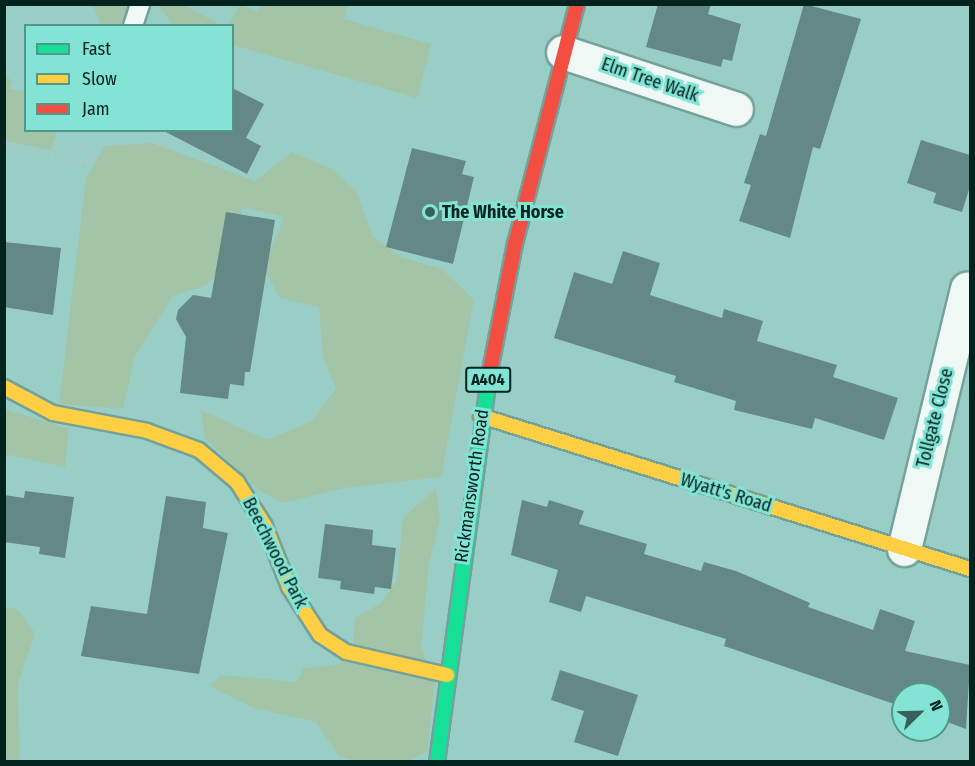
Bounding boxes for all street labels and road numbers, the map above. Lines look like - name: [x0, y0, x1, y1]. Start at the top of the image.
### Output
- street label: Elm Tree Walk: [599, 53, 701, 107]
- street label: Tollgate Close: [912, 366, 958, 470]
- road number: A404: [464, 367, 512, 393]
- street label: Rickmansworth Road: [451, 408, 493, 564]
- street label: Wyatt's Road: [678, 469, 774, 517]
- street label: Beechwood Park: [238, 494, 312, 612]

